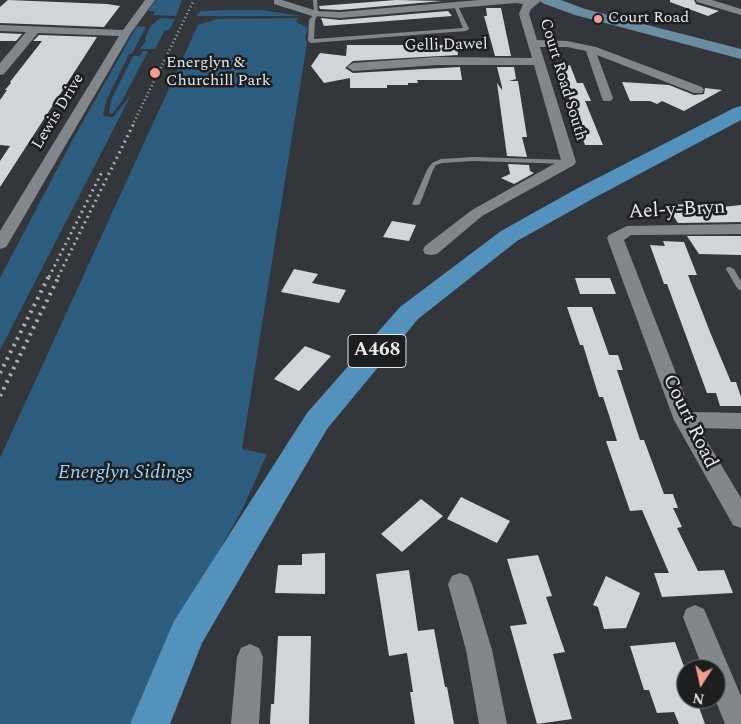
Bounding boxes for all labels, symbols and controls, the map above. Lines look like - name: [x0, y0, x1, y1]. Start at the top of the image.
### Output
- place label: Court Road: [608, 9, 689, 29]
- marker: Court Road: [592, 13, 604, 25]
- street label: Court Road South: [534, 17, 590, 143]
- street label: Gelli Dawel: [404, 36, 488, 56]
- place label: Energlyn & Churchill Park: [166, 54, 271, 92]
- marker: Energlyn & Churchill Park: [148, 66, 162, 80]
- street label: Lewis Drive: [29, 71, 89, 153]
- street label: Ael-y-Bryn: [628, 196, 726, 226]
- road number: A468: [348, 334, 406, 368]
- street label: Court Road: [656, 371, 722, 473]
- park label: Energlyn Sidings: [58, 462, 192, 486]
- north arrow: [676, 659, 726, 709]
- text: N: [691, 687, 706, 710]

